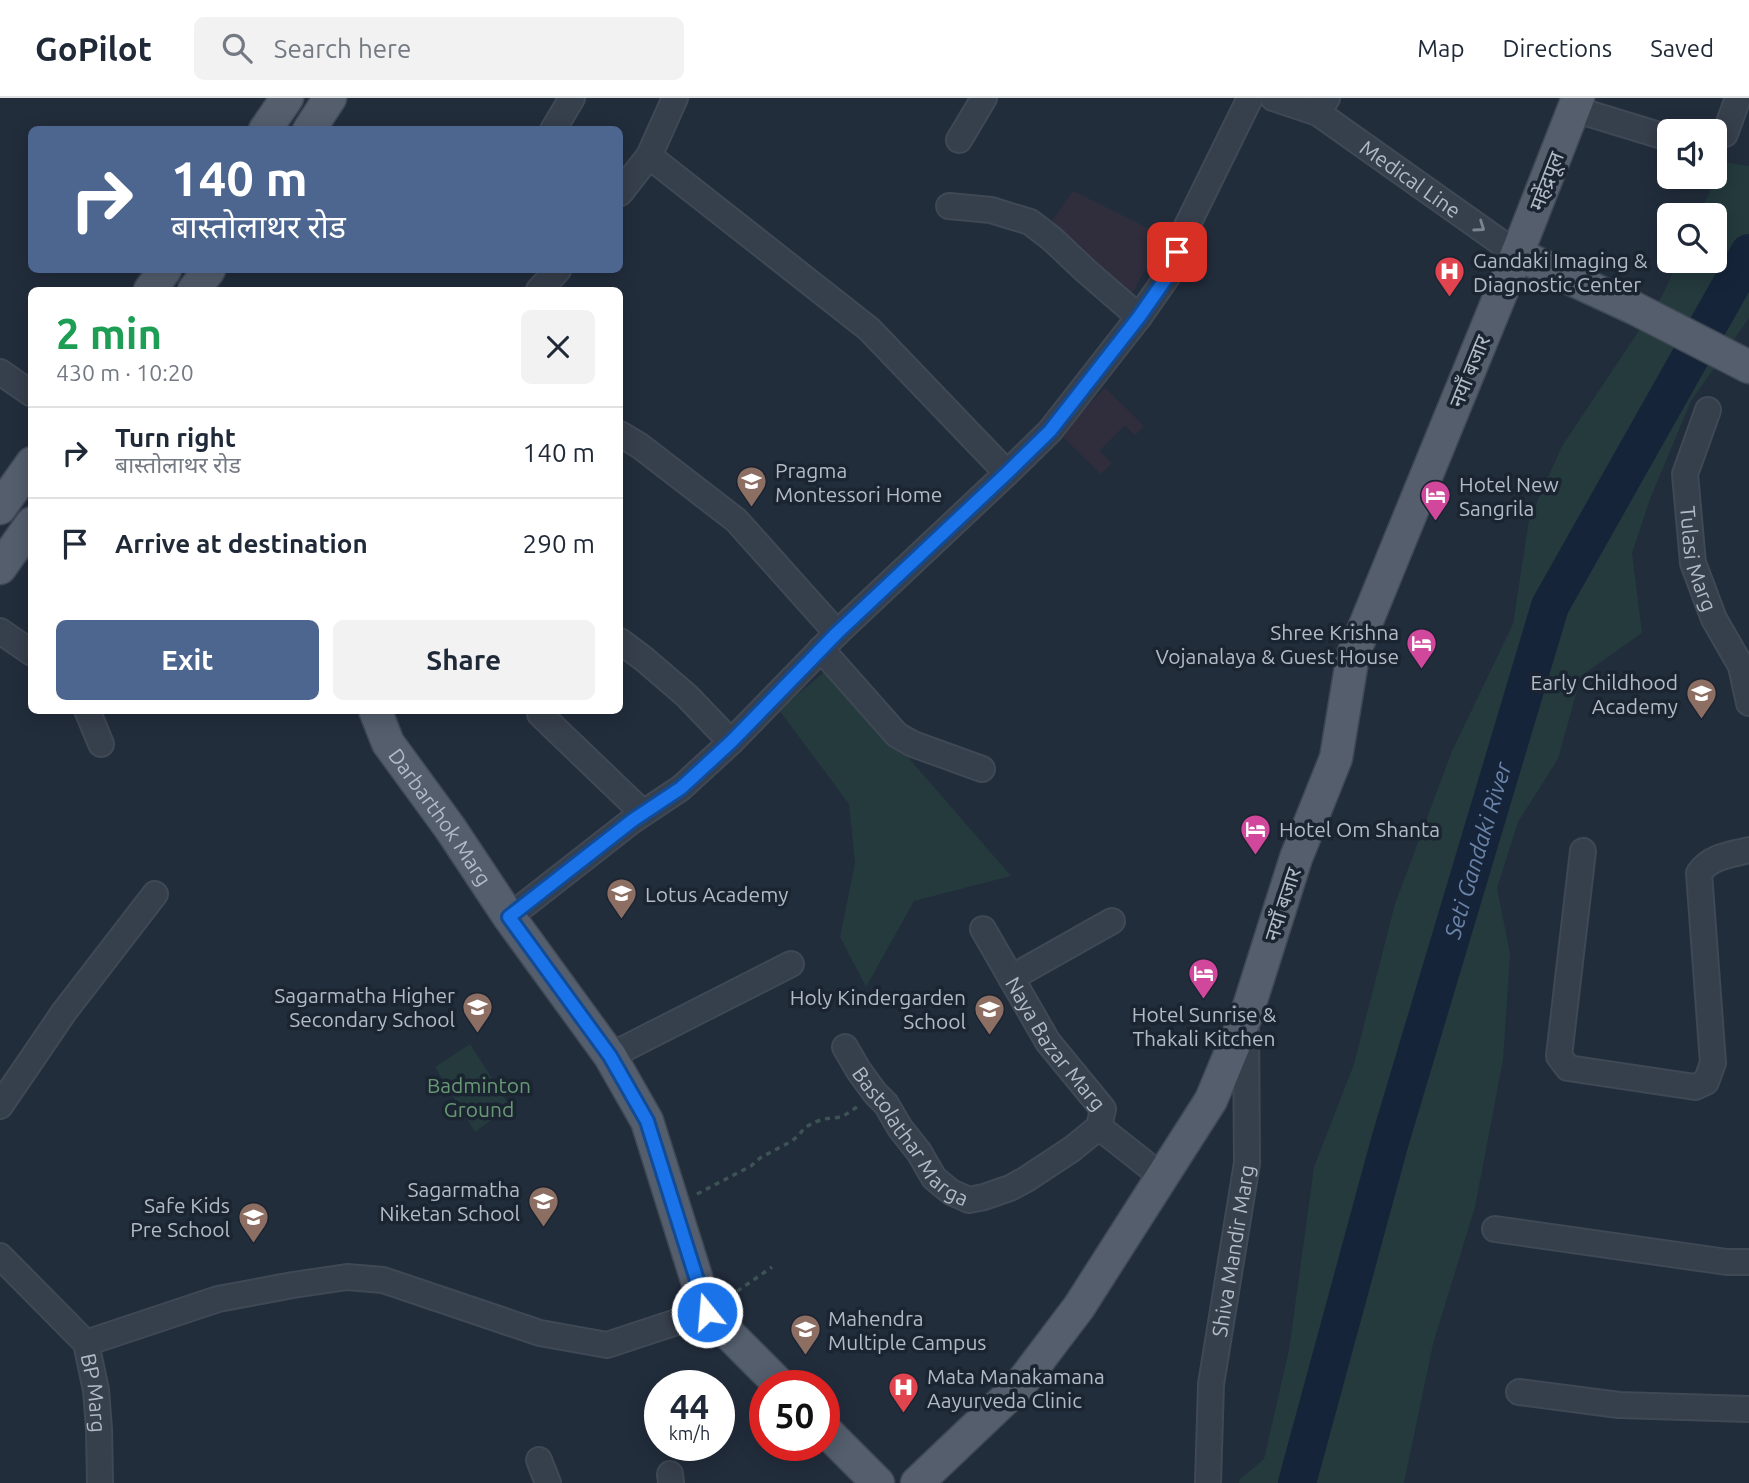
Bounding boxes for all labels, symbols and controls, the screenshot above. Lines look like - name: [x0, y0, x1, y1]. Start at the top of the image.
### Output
- search box: [194, 17, 684, 80]
- icon: search: [218, 29, 256, 67]
- text: GoPilot: [35, 30, 152, 67]
- text: Search here: [274, 34, 411, 63]
- text: Map: [1417, 35, 1464, 62]
- text: Directions: [1502, 35, 1612, 62]
- text: Saved: [1650, 35, 1714, 62]
- map controls: [1657, 119, 1727, 273]
- button: sound: [1657, 119, 1727, 189]
- street label: Medical Line: [1356, 135, 1465, 222]
- street label: महेंद्रपूल: [1524, 148, 1570, 215]
- text: 140 m: [171, 150, 308, 205]
- icon: right: [56, 154, 147, 245]
- button: search: [1657, 203, 1727, 273]
- text: बास्तोलाथर रोड: [171, 208, 346, 244]
- one-way arrow: [1472, 219, 1485, 231]
- pin: [1147, 222, 1207, 282]
- icon: arrive: [1158, 233, 1196, 271]
- place label: Gandaki Imaging & Diagnostic Center: [1473, 248, 1648, 296]
- hospital icon: Gandaki Imaging & Diagnostic Center: [1433, 255, 1467, 299]
- text: 2 min: [56, 310, 162, 357]
- button: close: [521, 310, 595, 384]
- street label: नयाँ बजार: [1444, 331, 1494, 411]
- text: 430 m · 10:20: [56, 360, 194, 385]
- text: Turn right: [115, 423, 236, 452]
- icon: right: [56, 434, 94, 472]
- text: 140 m: [523, 438, 595, 467]
- text: बास्तोलाथर रोड: [115, 452, 241, 477]
- place label: Pragma Montessori Home: [775, 458, 942, 506]
- school or university icon: Pragma Montessori Home: [735, 465, 769, 509]
- place label: Hotel New Sangrila: [1459, 472, 1559, 520]
- hotel icon: Hotel New Sangrila: [1419, 479, 1453, 523]
- street label: Tulasi Marg: [1676, 505, 1722, 614]
- icon: arrive: [56, 525, 94, 563]
- text: Arrive at destination: [115, 529, 368, 558]
- text: 290 m: [523, 529, 595, 558]
- button: Exit: [56, 620, 319, 700]
- button: Share: [333, 620, 595, 700]
- place label: Shree Krishna Vojanalaya & Guest House: [1156, 620, 1399, 668]
- hotel icon: Shree Krishna Vojanalaya & Guest House: [1405, 627, 1439, 671]
- place label: Early Childhood Academy: [1530, 670, 1678, 718]
- school or university icon: Early Childhood Academy: [1684, 677, 1718, 721]
- street label: Darbarthok Marg: [384, 744, 497, 890]
- water label: Seti Gandaki River: [1439, 758, 1516, 942]
- hotel icon: Hotel Om Shanta: [1239, 812, 1273, 856]
- place label: Hotel Om Shanta: [1279, 817, 1440, 841]
- street label: नयाँ बजार: [1259, 864, 1305, 944]
- school or university icon: Lotus Academy: [605, 877, 639, 921]
- place label: Lotus Academy: [645, 882, 788, 906]
- hotel icon: Hotel Sunrise & Thakali Kitchen: [1187, 957, 1221, 1001]
- street label: Naya Bazar Marg: [1001, 972, 1111, 1115]
- place label: Sagarmatha Higher Secondary School: [274, 983, 455, 1031]
- place label: Holy Kindergarden School: [790, 985, 966, 1033]
- school or university icon: Sagarmatha Higher Secondary School: [461, 990, 495, 1034]
- school or university icon: Holy Kindergarden School: [972, 992, 1006, 1036]
- place label: Hotel Sunrise & Thakali Kitchen: [1132, 1002, 1276, 1050]
- street label: Bastolathar Marga: [848, 1062, 972, 1210]
- park label: Badminton Ground: [427, 1073, 531, 1121]
- street label: Shiva Mandir Marg: [1207, 1163, 1259, 1339]
- place label: Sagarmatha Niketan School: [379, 1177, 520, 1225]
- school or university icon: Sagarmatha Niketan School: [526, 1184, 560, 1228]
- place label: Safe Kids Pre School: [130, 1193, 230, 1241]
- school or university icon: Safe Kids Pre School: [236, 1200, 270, 1244]
- position arrow: [670, 1275, 744, 1349]
- place label: Mahendra Multiple Campus: [828, 1306, 987, 1354]
- school or university icon: Mahendra Multiple Campus: [788, 1313, 822, 1357]
- street label: BP Marg: [77, 1351, 111, 1433]
- place label: Mata Manakamana Aayurveda Clinic: [927, 1364, 1105, 1412]
- speed limit sign: 50: [749, 1370, 840, 1461]
- hospital icon: Mata Manakamana Aayurveda Clinic: [887, 1371, 921, 1415]
- text: 44: [670, 1386, 709, 1426]
- text: km/h: [669, 1423, 710, 1443]

